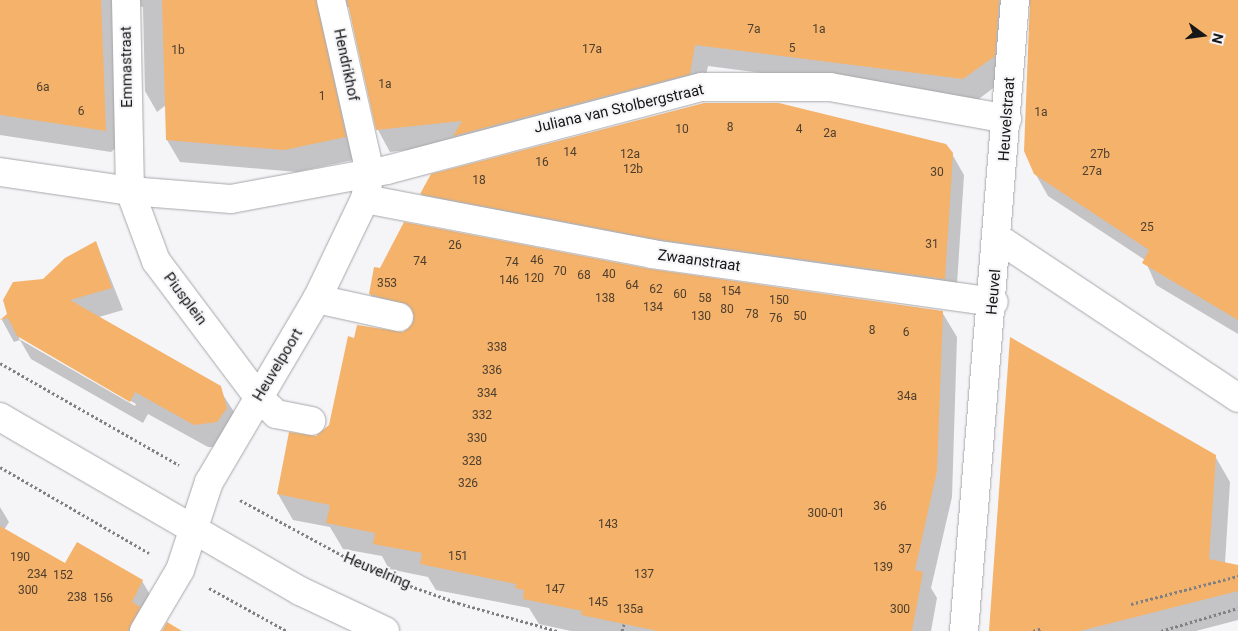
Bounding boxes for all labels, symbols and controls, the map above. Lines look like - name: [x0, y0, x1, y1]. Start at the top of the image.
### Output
- north arrow: [1178, 10, 1228, 60]
- house number: 7a: [747, 23, 761, 37]
- house number: 1a: [812, 23, 826, 37]
- street label: Emmastraat: [117, 26, 137, 108]
- street label: Hendrikhof: [330, 27, 362, 103]
- text: N: [1209, 32, 1227, 45]
- house number: 5: [789, 42, 795, 56]
- house number: 17a: [582, 43, 602, 57]
- house number: 1b: [171, 44, 185, 58]
- street label: Heuvelstraat: [995, 76, 1019, 162]
- house number: 1a: [378, 78, 392, 92]
- house number: 6a: [36, 81, 50, 95]
- street label: Juliana van Stolbergstraat: [532, 81, 706, 137]
- house number: 1: [319, 90, 325, 104]
- house number: 6: [78, 105, 84, 119]
- house number: 1a: [1034, 106, 1048, 120]
- house number: 8: [727, 121, 733, 135]
- house number: 10: [675, 123, 689, 137]
- house number: 4: [796, 123, 802, 137]
- house number: 2a: [823, 127, 837, 141]
- house number: 14: [563, 146, 577, 160]
- house number: 12a: [620, 148, 640, 162]
- house number: 27b: [1090, 148, 1110, 162]
- house number: 16: [535, 156, 549, 170]
- house number: 12b: [623, 163, 643, 177]
- house number: 27a: [1082, 165, 1102, 179]
- house number: 30: [930, 166, 944, 180]
- house number: 18: [472, 174, 486, 188]
- house number: 25: [1140, 221, 1154, 235]
- house number: 31: [925, 238, 939, 252]
- house number: 26: [448, 239, 462, 253]
- street label: Zwaanstraat: [656, 246, 742, 276]
- house number: 46: [530, 254, 544, 268]
- house number: 74: [413, 255, 427, 269]
- house number: 74: [505, 256, 519, 270]
- house number: 70: [553, 265, 567, 279]
- house number: 40: [602, 268, 616, 282]
- street label: Heuvel: [983, 268, 1005, 316]
- street label: Piusplein: [159, 269, 211, 329]
- house number: 68: [577, 269, 591, 283]
- house number: 120: [524, 272, 544, 286]
- house number: 146: [499, 274, 519, 288]
- house number: 353: [377, 277, 397, 291]
- house number: 64: [625, 279, 639, 293]
- house number: 62: [649, 283, 663, 297]
- house number: 154: [721, 285, 741, 299]
- house number: 60: [673, 288, 687, 302]
- house number: 138: [595, 292, 615, 306]
- house number: 58: [698, 292, 712, 306]
- house number: 150: [769, 294, 789, 308]
- house number: 134: [643, 301, 663, 315]
- house number: 80: [720, 303, 734, 317]
- house number: 78: [745, 308, 759, 322]
- house number: 130: [691, 310, 711, 324]
- house number: 50: [793, 310, 807, 324]
- house number: 76: [769, 312, 783, 326]
- house number: 8: [869, 324, 875, 338]
- street label: Heuvelpoort: [249, 325, 307, 405]
- house number: 6: [903, 326, 909, 340]
- house number: 338: [487, 341, 507, 355]
- house number: 336: [482, 364, 502, 378]
- house number: 334: [477, 387, 497, 401]
- house number: 34a: [897, 390, 917, 404]
- house number: 332: [472, 409, 492, 423]
- house number: 330: [467, 432, 487, 446]
- house number: 328: [462, 455, 482, 469]
- house number: 326: [458, 477, 478, 491]
- house number: 36: [873, 500, 887, 514]
- house number: 300-01: [807, 507, 845, 521]
- house number: 143: [598, 518, 618, 532]
- house number: 37: [898, 543, 912, 557]
- street label: Heuvelring: [341, 549, 413, 593]
- house number: 151: [448, 550, 468, 564]
- house number: 190: [10, 551, 30, 565]
- house number: 139: [873, 561, 893, 575]
- house number: 234: [27, 568, 47, 582]
- house number: 137: [634, 568, 654, 582]
- house number: 152: [53, 569, 73, 583]
- house number: 147: [545, 583, 565, 597]
- house number: 300: [18, 584, 38, 598]
- house number: 238: [67, 591, 87, 605]
- house number: 156: [93, 592, 113, 606]
- house number: 145: [588, 596, 608, 610]
- house number: 135a: [617, 603, 643, 617]
- house number: 300: [890, 603, 910, 617]

